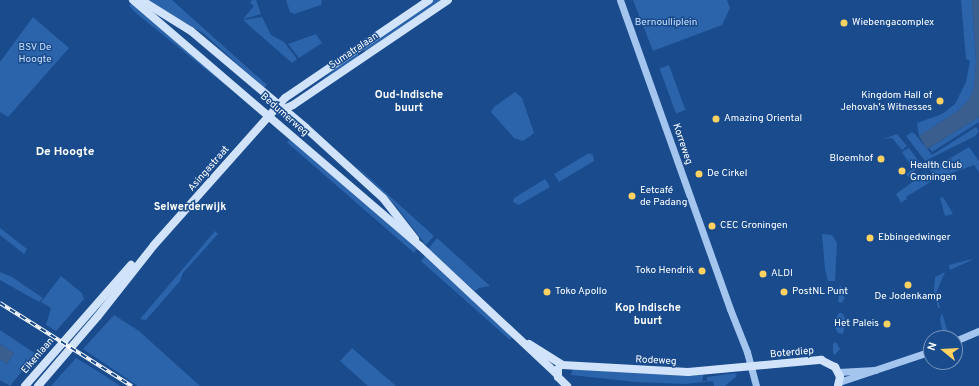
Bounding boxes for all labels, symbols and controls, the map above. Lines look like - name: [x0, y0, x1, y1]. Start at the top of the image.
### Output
- park label: Bernoulliplein: [635, 17, 697, 29]
- place label: Wiebengacomplex: [852, 17, 934, 29]
- marker: Wiebengacomplex: [839, 18, 849, 28]
- street label: Sumatralaan: [327, 30, 381, 72]
- park label: BSV De Hoogte: [18, 41, 52, 64]
- district label: Oud-Indische buurt: [375, 89, 443, 115]
- place label: Kingdom Hall of Jehovah's Witnesses: [840, 89, 932, 112]
- street label: Bedumerweg: [258, 91, 310, 139]
- marker: Kingdom Hall of Jehovah's Witnesses: [935, 96, 945, 106]
- place label: Amazing Oriental: [724, 113, 802, 125]
- marker: Amazing Oriental: [711, 114, 721, 124]
- street label: Korreweg: [669, 122, 695, 166]
- street label: Asingastraat: [186, 144, 232, 194]
- district label: De Hoogte: [36, 146, 94, 160]
- place label: Bloemhof: [830, 153, 873, 165]
- marker: Bloemhof: [876, 154, 886, 164]
- place label: Health Club Groningen: [910, 159, 962, 182]
- marker: Health Club Groningen: [897, 166, 907, 176]
- place label: De Cirkel: [707, 168, 747, 180]
- marker: De Cirkel: [694, 169, 704, 179]
- place label: Eetcafé de Padang: [640, 184, 687, 208]
- marker: Eetcafé de Padang: [627, 191, 637, 201]
- district label: Selwerderwijk: [154, 200, 226, 214]
- place label: CEC Groningen: [720, 220, 788, 232]
- marker: CEC Groningen: [707, 221, 717, 231]
- place label: Ebbingedwinger: [878, 232, 951, 244]
- marker: Ebbingedwinger: [865, 233, 875, 243]
- place label: Toko Hendrik: [635, 265, 694, 277]
- marker: Toko Hendrik: [697, 266, 707, 276]
- place label: ALDI: [771, 268, 793, 280]
- marker: ALDI: [758, 269, 768, 279]
- marker: De Jodenkamp: [903, 280, 913, 290]
- place label: Toko Apollo: [555, 286, 607, 298]
- place label: PostNL Punt: [792, 286, 848, 298]
- marker: Toko Apollo: [542, 287, 552, 297]
- marker: PostNL Punt: [779, 287, 789, 297]
- place label: De Jodenkamp: [874, 291, 942, 303]
- district label: Kop Indische buurt: [615, 302, 681, 328]
- place label: Het Paleis: [834, 318, 879, 330]
- marker: Het Paleis: [882, 319, 892, 329]
- north arrow: [923, 330, 963, 370]
- street label: Eikenlaan: [19, 336, 57, 376]
- text: N: [925, 341, 940, 353]
- street label: Boterdiep: [769, 345, 815, 361]
- street label: Rodeweg: [635, 354, 677, 368]

